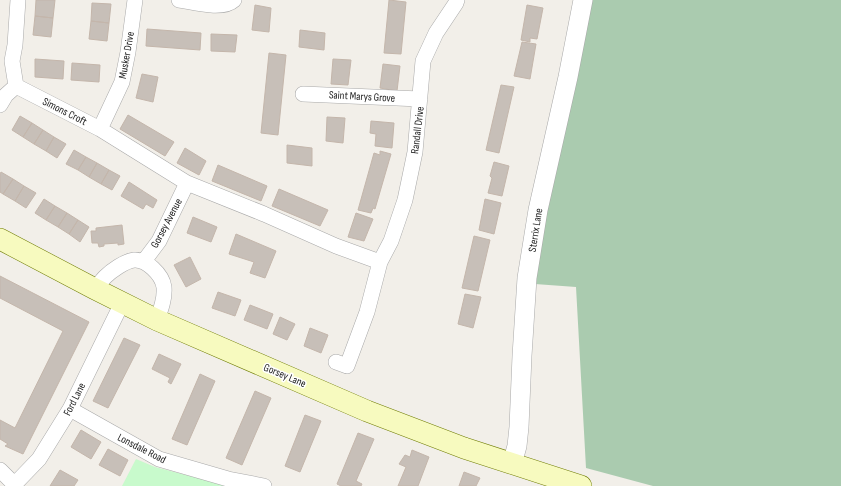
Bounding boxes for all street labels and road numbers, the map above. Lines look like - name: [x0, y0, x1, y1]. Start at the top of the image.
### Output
- street label: Musker Drive: [116, 30, 137, 80]
- street label: Saint Marys Grove: [328, 88, 395, 105]
- street label: Simons Croft: [40, 95, 90, 128]
- street label: Randall Drive: [408, 106, 427, 155]
- street label: Gorsey Avenue: [148, 196, 185, 250]
- street label: Sterrix Lane: [526, 207, 545, 253]
- street label: Gorsey Lane: [262, 361, 308, 390]
- street label: Ford Lane: [61, 381, 88, 418]
- street label: Lonsdale Road: [115, 431, 168, 466]

